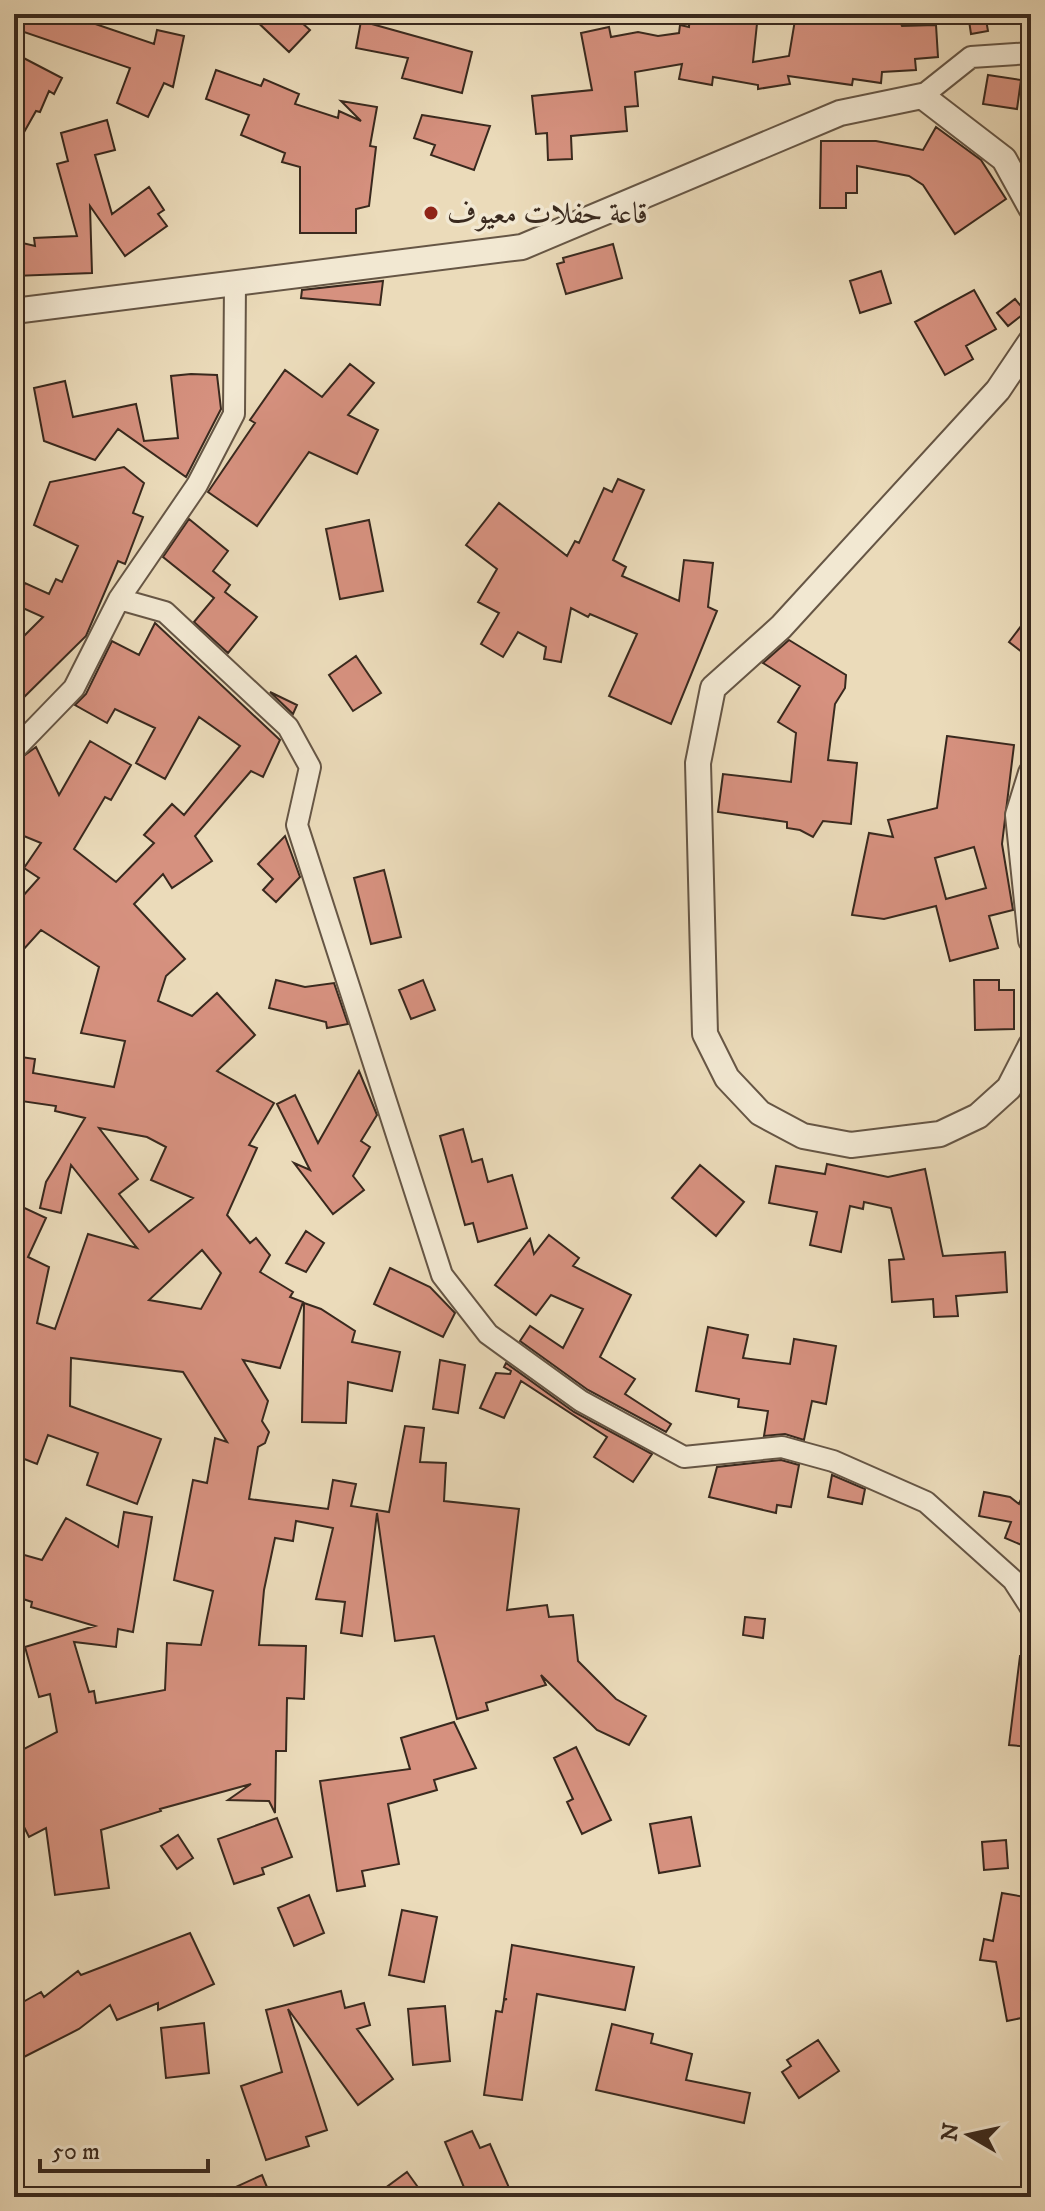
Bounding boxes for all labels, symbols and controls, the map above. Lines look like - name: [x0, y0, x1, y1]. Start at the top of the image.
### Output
- place label: قاعة حفلات معيوف: [447, 196, 648, 233]
- marker: قاعة حفلات معيوف: [422, 204, 440, 222]
- north arrow: [929, 2095, 1009, 2175]
- text: N: [936, 2121, 965, 2143]
- scale bar: [40, 2123, 208, 2173]
- text: 50 m: [52, 2137, 100, 2167]

